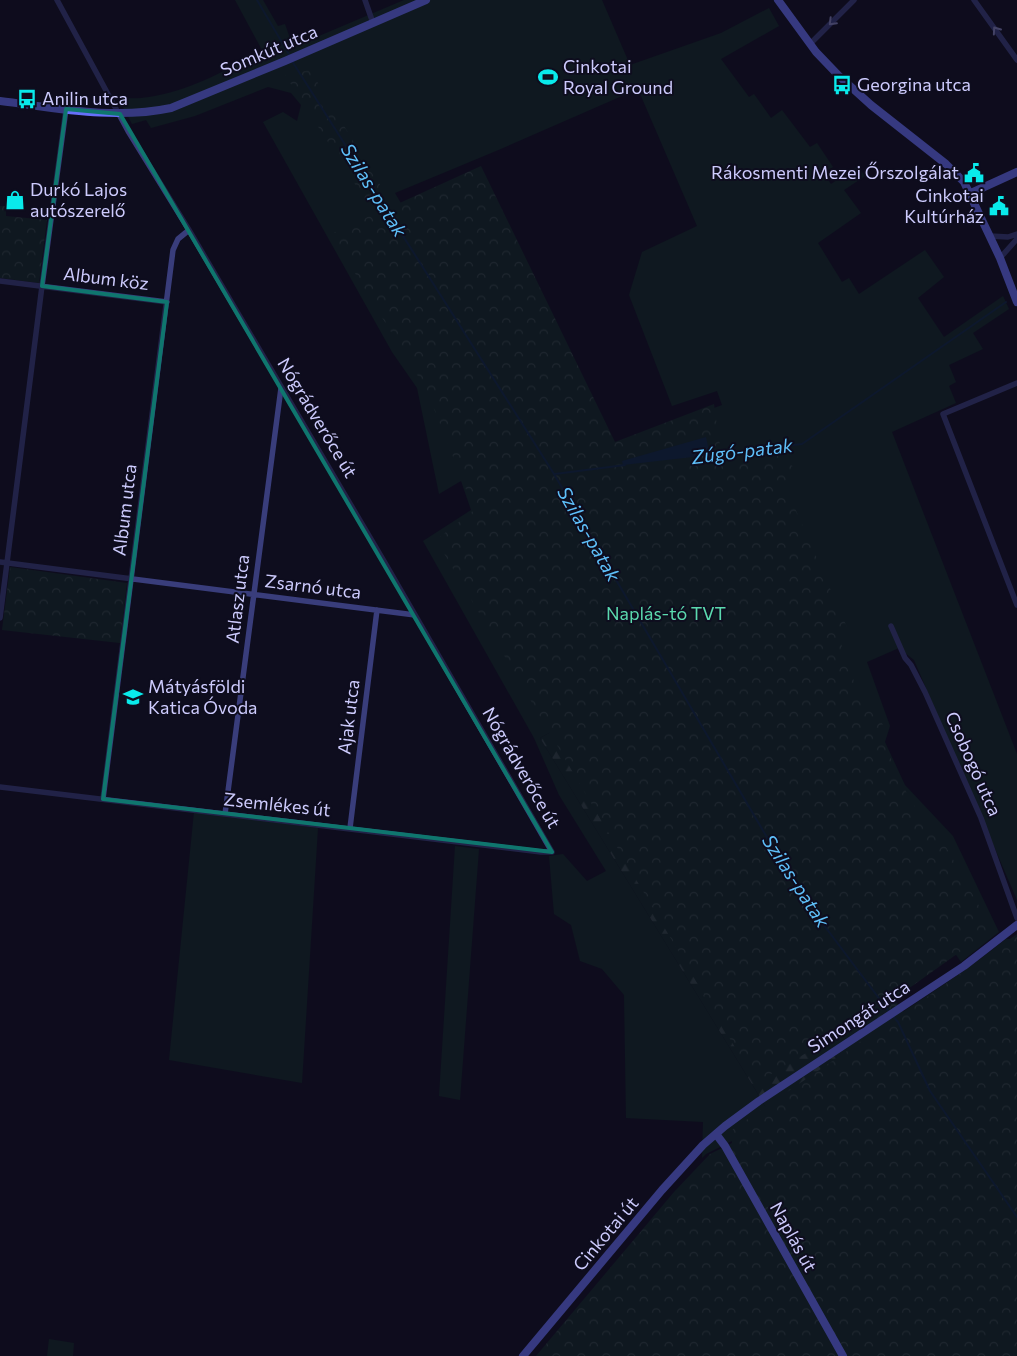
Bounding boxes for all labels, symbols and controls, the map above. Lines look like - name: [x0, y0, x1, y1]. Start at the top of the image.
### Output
- one-way arrow: [829, 16, 838, 25]
- street label: Somkút utca: [217, 20, 320, 80]
- one-way arrow: [993, 27, 1001, 36]
- place label: Cinkotai Royal Ground: [563, 55, 673, 98]
- sports icon: Cinkotai Royal Ground: [537, 66, 559, 88]
- place label: Georgina utca: [857, 73, 971, 95]
- bus stop icon: Georgina utca: [831, 74, 853, 96]
- place label: Anilin utca: [42, 87, 128, 109]
- bus stop icon: Anilin utca: [16, 88, 38, 110]
- water label: Szilas-patak: [337, 139, 413, 241]
- place label: Rákosmenti Mezei Őrszolgálat: [711, 161, 959, 183]
- public building icon: Rákosmenti Mezei Őrszolgálat: [963, 162, 985, 184]
- place label: Durkó Lajos autószerelő: [30, 178, 127, 221]
- place label: Cinkotai Kultúrház: [904, 184, 984, 227]
- shop icon: Durkó Lajos autószerelő: [4, 189, 26, 211]
- public building icon: Cinkotai Kultúrház: [988, 195, 1010, 217]
- street label: Album köz: [62, 262, 150, 294]
- street label: Nógrádverőce út: [273, 353, 362, 482]
- water label: Zúgó-patak: [689, 433, 795, 468]
- street label: Album utca: [107, 463, 141, 557]
- water label: Szilas-patak: [553, 482, 626, 586]
- street label: Atlasz utca: [221, 553, 253, 645]
- street label: Zsarnó utca: [264, 569, 363, 603]
- park label: Naplás-tó TVT: [606, 602, 726, 624]
- place label: Mátyásföldi Katica Óvoda: [148, 675, 257, 718]
- street label: Ajak utca: [333, 678, 364, 756]
- school or university icon: Mátyásföldi Katica Óvoda: [122, 686, 144, 708]
- street label: Nógrádverőce út: [478, 703, 565, 832]
- street label: Csobogó utca: [941, 708, 1007, 819]
- street label: Zsemlékes út: [223, 787, 332, 821]
- water label: Szilas-patak: [758, 830, 835, 932]
- street label: Simongát utca: [803, 975, 914, 1057]
- street label: Cinkotai út: [568, 1192, 642, 1275]
- street label: Naplás út: [766, 1198, 822, 1275]

